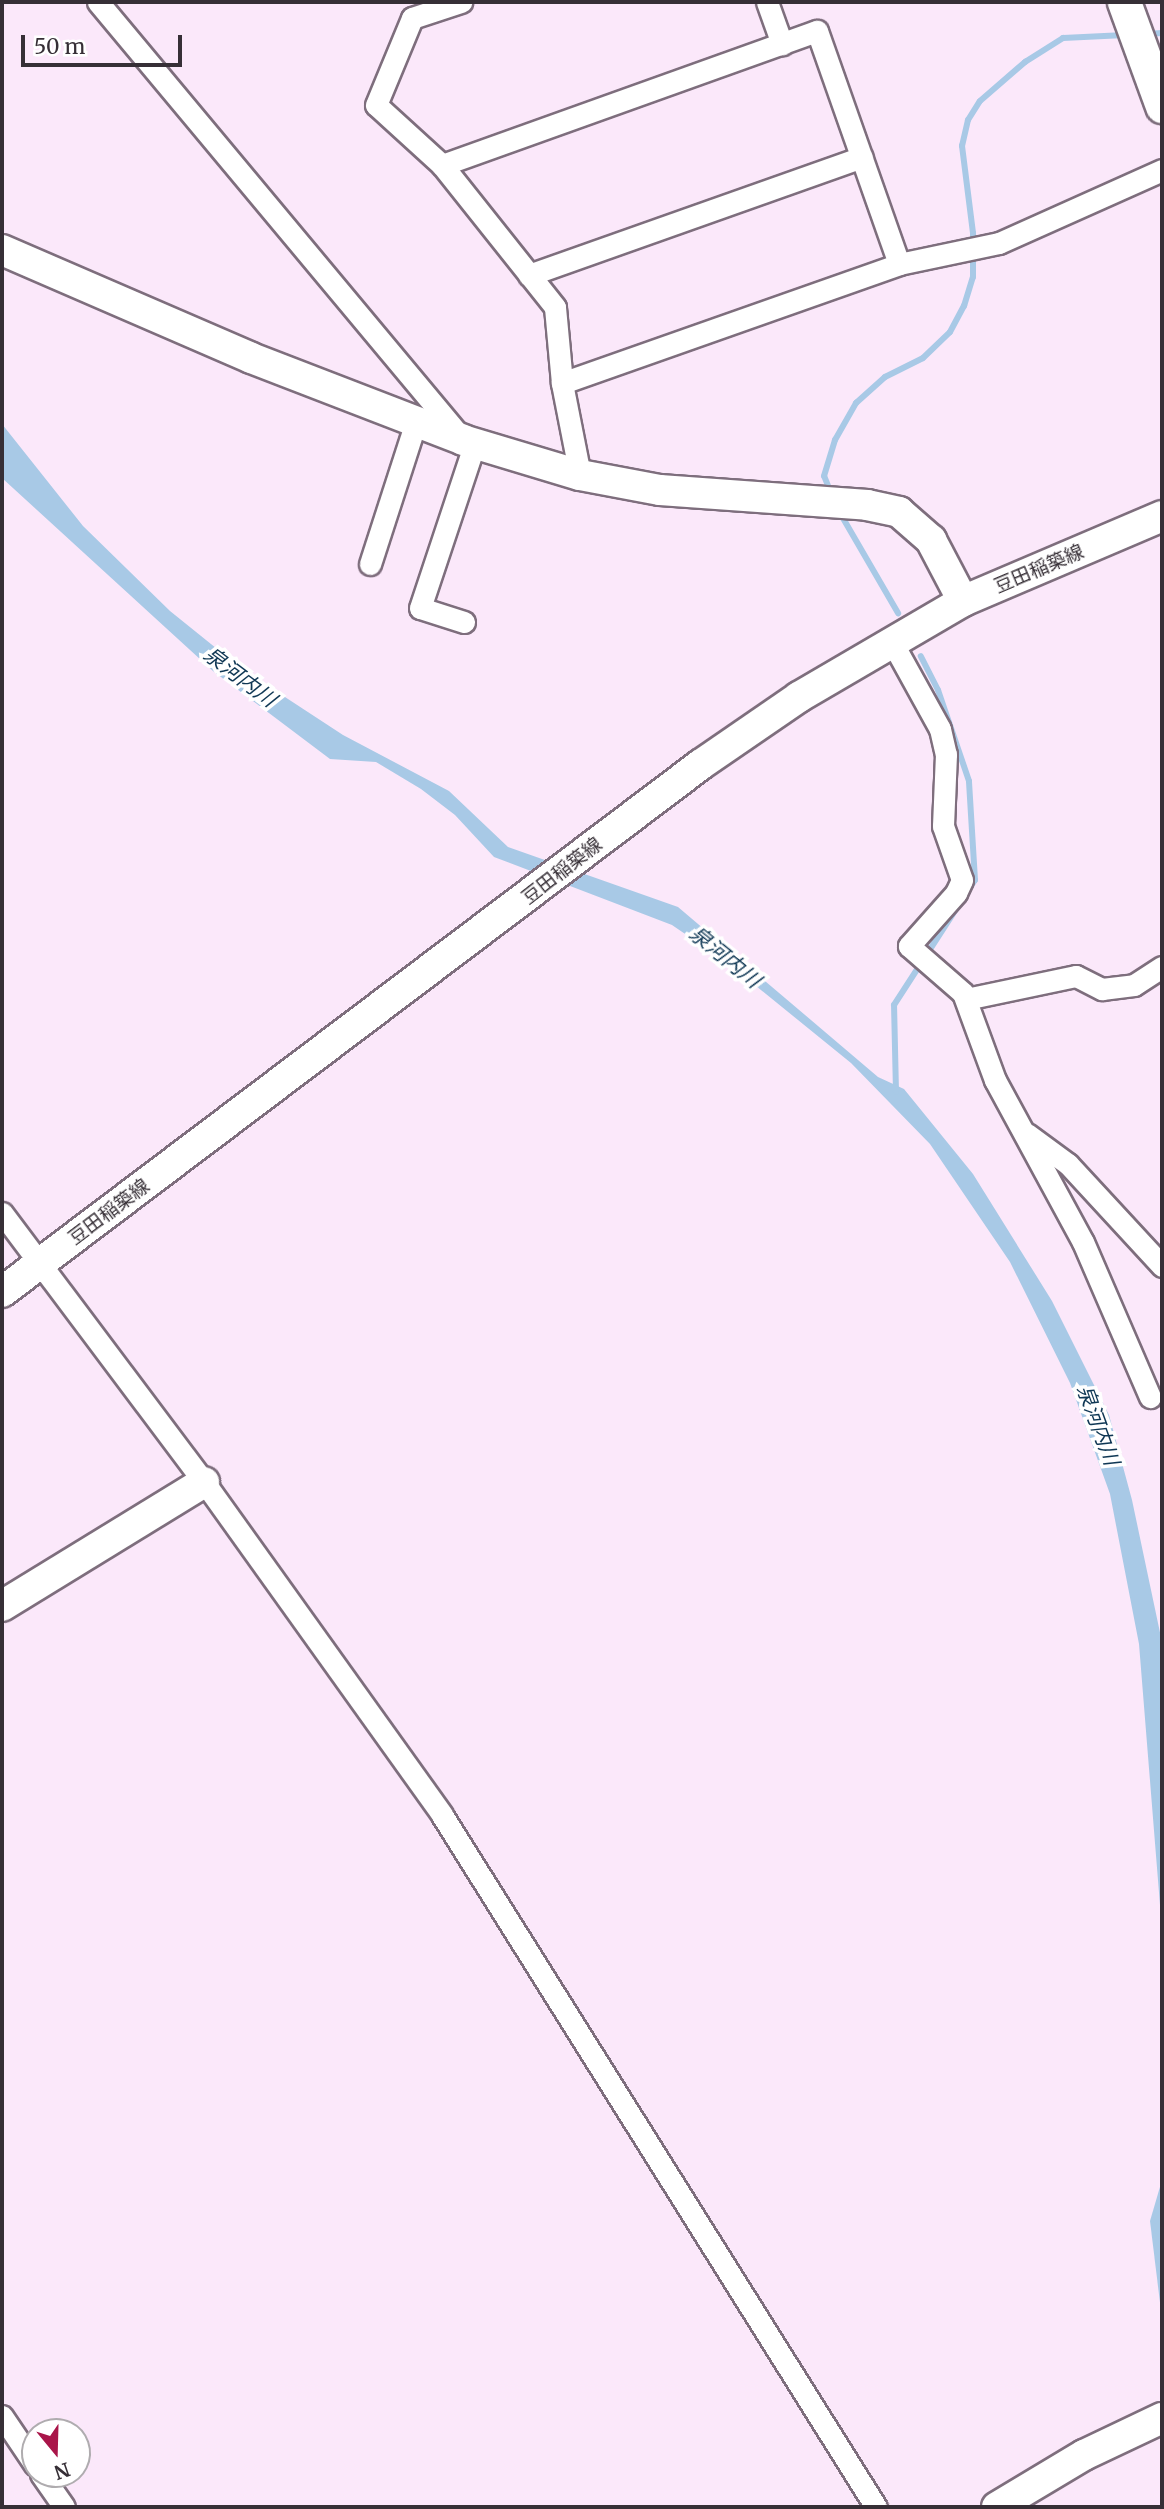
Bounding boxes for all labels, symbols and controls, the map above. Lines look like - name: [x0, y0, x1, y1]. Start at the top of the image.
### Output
- scale bar: [24, 21, 186, 65]
- text: 50 m: [34, 33, 85, 60]
- street label: 豆田稲築線: [991, 540, 1087, 598]
- water label: 泉河内川: [199, 642, 281, 712]
- street label: 豆田稲築線: [518, 833, 606, 909]
- water label: 泉河内川: [684, 921, 766, 993]
- street label: 豆田稲築線: [64, 1174, 154, 1250]
- water label: 泉河内川: [1072, 1381, 1124, 1469]
- north arrow: [21, 2418, 91, 2488]
- text: N: [51, 2457, 73, 2485]

